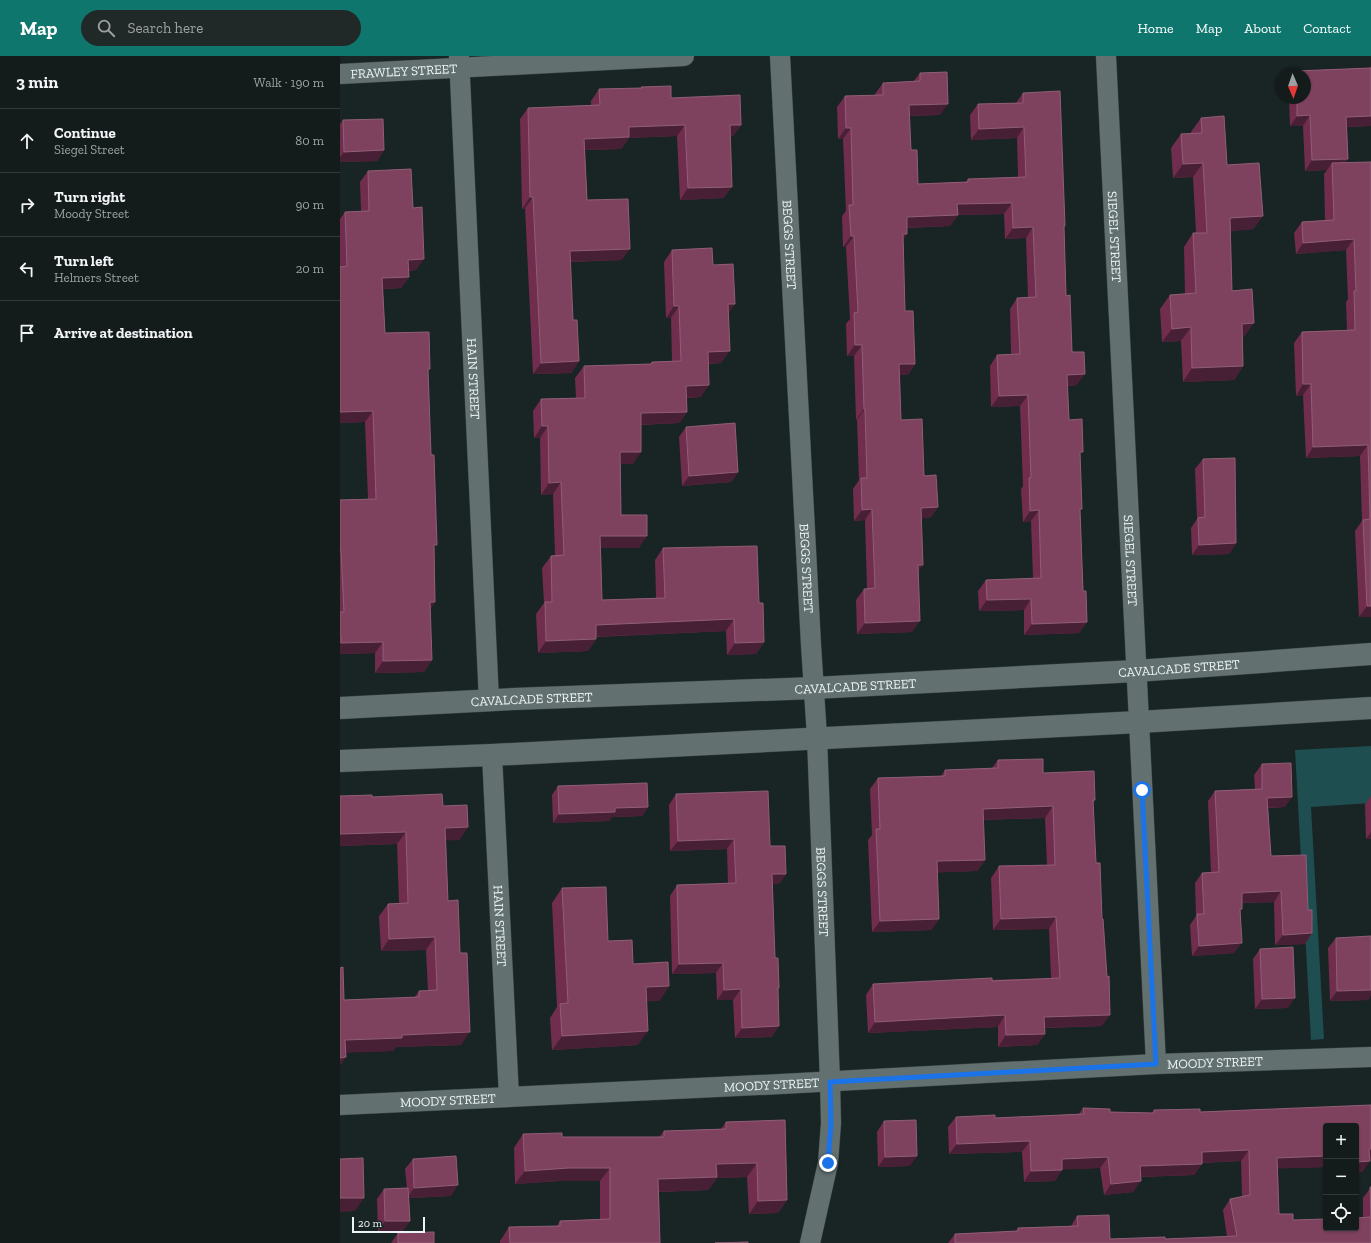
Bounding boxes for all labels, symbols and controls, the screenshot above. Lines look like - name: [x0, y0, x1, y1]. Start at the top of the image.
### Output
- search box: [81, 10, 361, 46]
- text: Map: [20, 17, 57, 40]
- icon: search: [95, 17, 117, 39]
- text: Search here: [127, 19, 203, 37]
- text: Home: [1138, 20, 1174, 37]
- text: Map: [1196, 20, 1222, 37]
- text: About: [1244, 20, 1281, 37]
- text: Contact: [1303, 20, 1351, 37]
- street label: FRAWLEY STREET: [350, 61, 458, 81]
- north arrow: [1275, 68, 1311, 104]
- text: 3 min: [16, 72, 58, 92]
- text: Walk · 190 m: [254, 75, 324, 90]
- text: Continue: [54, 124, 116, 142]
- icon: ahead: [16, 130, 38, 152]
- text: 80 m: [295, 133, 324, 148]
- text: Siegel Street: [54, 142, 125, 157]
- text: Turn right: [54, 188, 125, 206]
- street label: SIEGEL STREET: [1105, 191, 1124, 283]
- icon: right: [16, 194, 38, 216]
- text: 90 m: [295, 197, 324, 212]
- street label: BEGGS STREET: [780, 200, 799, 290]
- text: Moody Street: [54, 206, 129, 221]
- text: Turn left: [54, 252, 114, 270]
- icon: left: [16, 258, 38, 280]
- text: 20 m: [296, 261, 324, 276]
- text: Helmers Street: [54, 270, 139, 285]
- icon: arrive: [16, 322, 38, 344]
- text: Arrive at destination: [54, 324, 193, 342]
- street label: HAIN STREET: [464, 338, 483, 420]
- street label: SIEGEL STREET: [1121, 514, 1140, 607]
- street label: BEGGS STREET: [797, 523, 816, 614]
- street label: CAVALCADE STREET: [1118, 657, 1240, 680]
- street label: CAVALCADE STREET: [794, 676, 917, 697]
- street label: CAVALCADE STREET: [471, 689, 593, 709]
- route start: [1133, 781, 1151, 799]
- street label: BEGGS STREET: [813, 847, 832, 937]
- street label: HAIN STREET: [490, 885, 510, 967]
- street label: MOODY STREET: [1167, 1054, 1263, 1072]
- street label: MOODY STREET: [723, 1075, 820, 1095]
- street label: MOODY STREET: [400, 1091, 496, 1110]
- map controls: [1323, 1123, 1359, 1231]
- button: +: [1323, 1123, 1359, 1159]
- route end: [819, 1154, 837, 1172]
- button: −: [1323, 1159, 1359, 1195]
- button: locate: [1323, 1195, 1359, 1231]
- scale bar: [352, 1215, 425, 1234]
- text: 20 m: [358, 1217, 382, 1230]

